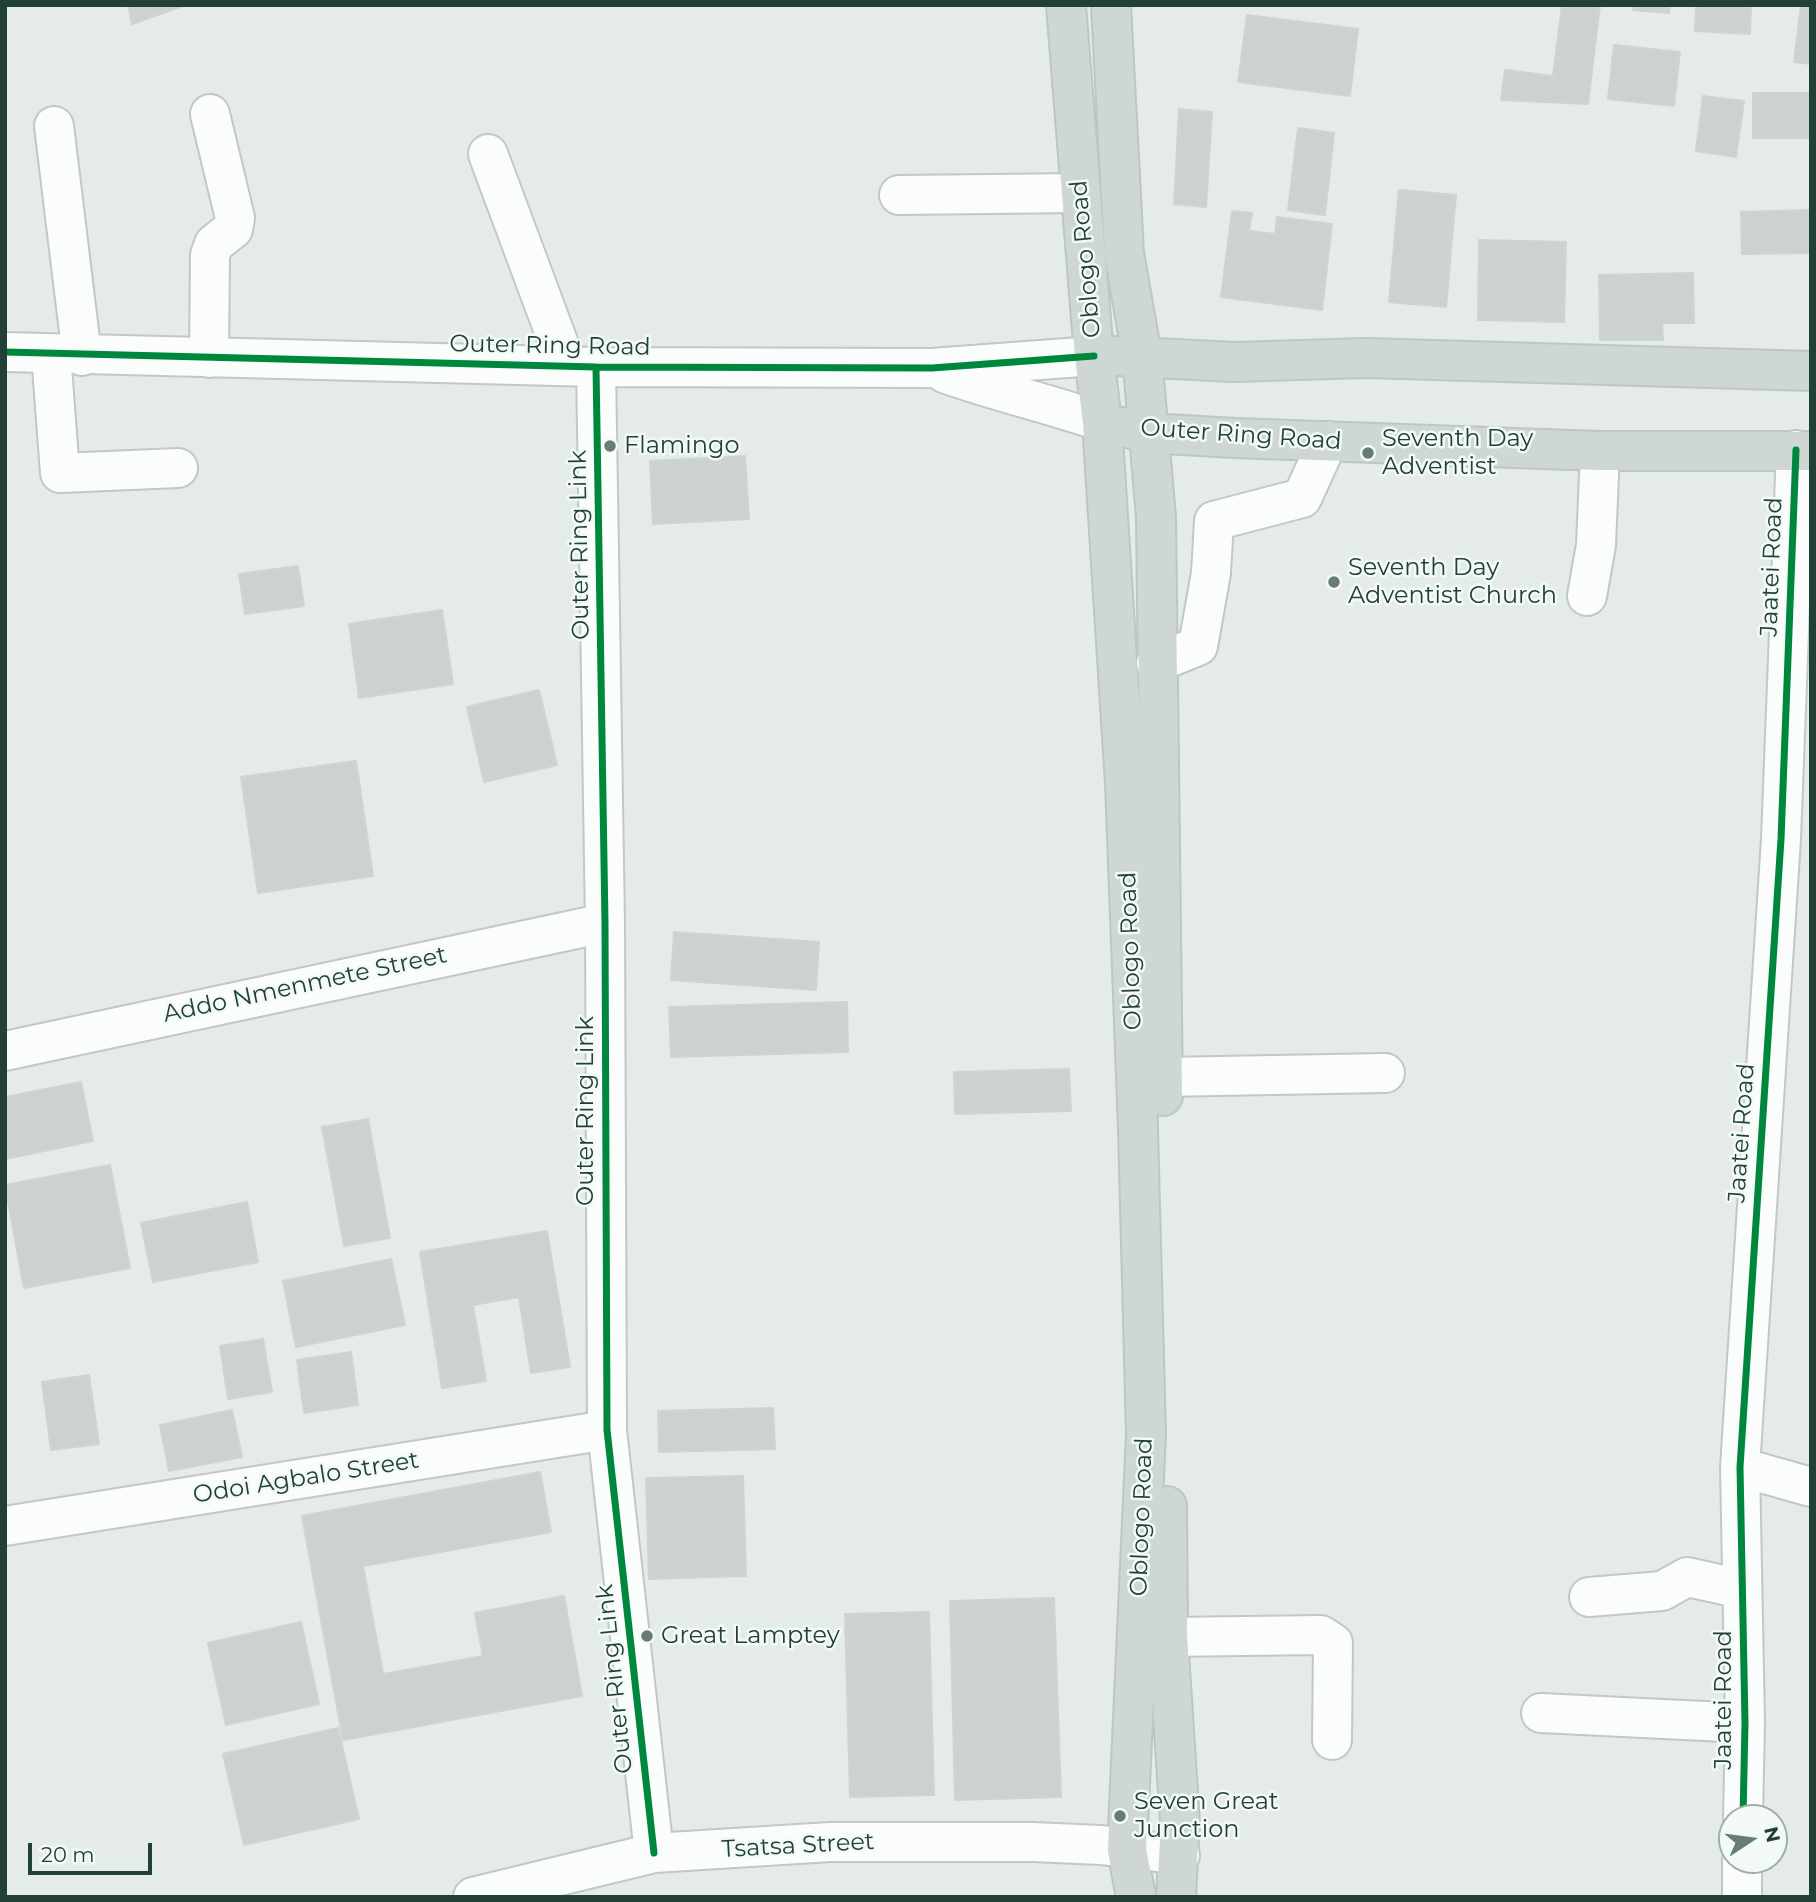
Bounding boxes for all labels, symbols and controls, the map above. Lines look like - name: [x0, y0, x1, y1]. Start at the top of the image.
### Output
- street label: Oblogo Road: [1065, 179, 1107, 339]
- street label: Outer Ring Road: [449, 330, 651, 362]
- street label: Outer Ring Road: [1140, 414, 1342, 456]
- place label: Seventh Day Adventist: [1382, 425, 1533, 481]
- place label: Flamingo: [624, 432, 739, 460]
- marker: Flamingo: [602, 438, 618, 454]
- marker: Seventh Day Adventist: [1360, 445, 1376, 461]
- street label: Outer Ring Link: [564, 450, 596, 640]
- street label: Jaatei Road: [1755, 497, 1789, 637]
- place label: Seventh Day Adventist Church: [1348, 554, 1557, 610]
- marker: Seventh Day Adventist Church: [1326, 574, 1342, 590]
- street label: Oblogo Road: [1114, 871, 1148, 1031]
- street label: Addo Nmenmete Street: [161, 941, 449, 1029]
- street label: Outer Ring Link: [572, 1016, 600, 1206]
- street label: Jaatei Road: [1723, 1062, 1761, 1204]
- street label: Oblogo Road: [1125, 1437, 1159, 1597]
- street label: Odoi Agbalo Street: [191, 1446, 421, 1510]
- street label: Outer Ring Link: [591, 1583, 639, 1775]
- place label: Great Lamptey: [661, 1622, 840, 1650]
- marker: Great Lamptey: [639, 1628, 655, 1644]
- street label: Jaatei Road: [1710, 1630, 1738, 1770]
- place label: Seven Great Junction: [1134, 1788, 1279, 1844]
- north arrow: [1718, 1804, 1788, 1874]
- marker: Seven Great Junction: [1112, 1808, 1128, 1824]
- text: N: [1759, 1825, 1785, 1845]
- scale bar: [32, 1828, 156, 1872]
- street label: Tsatsa Street: [721, 1828, 875, 1864]
- text: 20 m: [41, 1842, 95, 1867]

